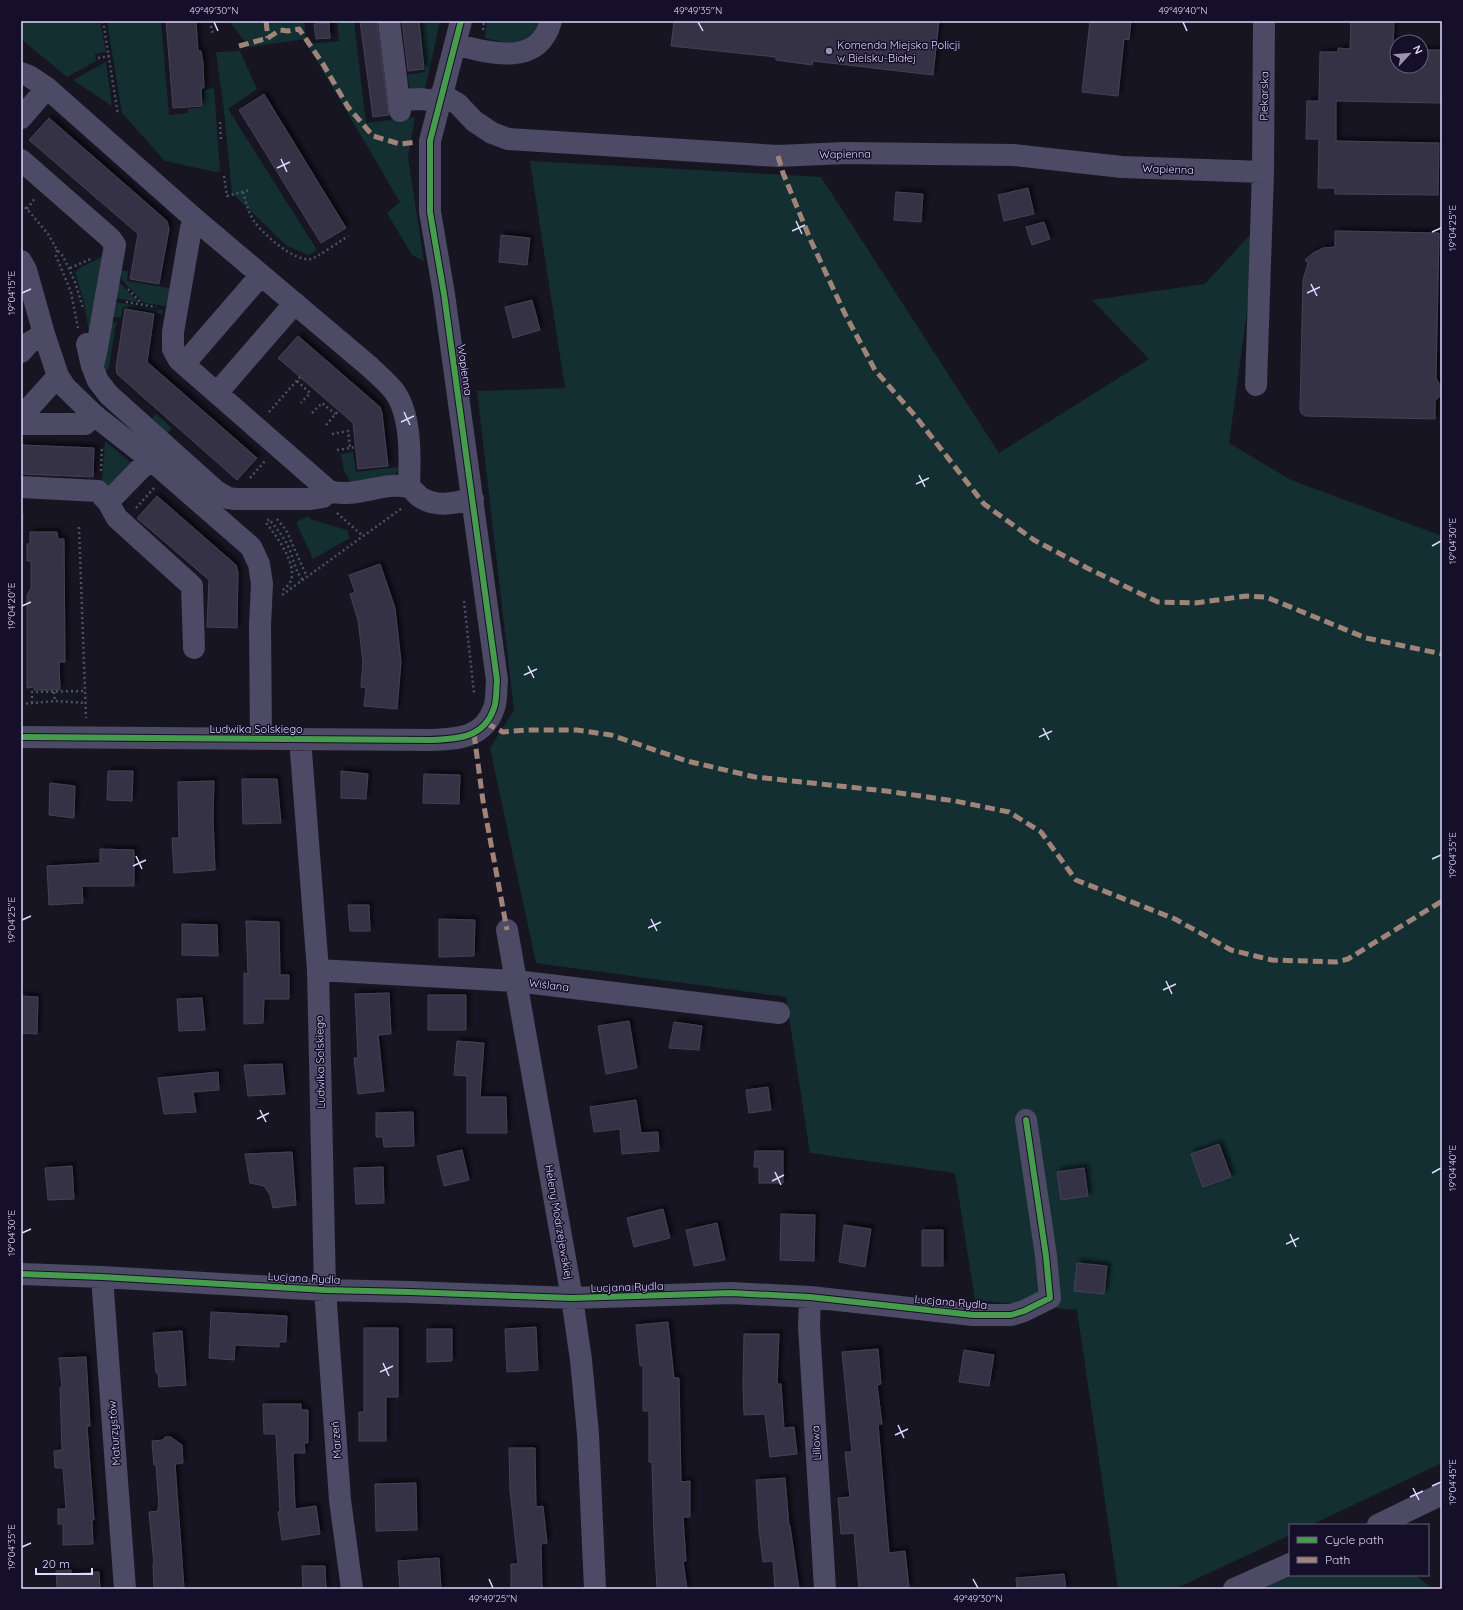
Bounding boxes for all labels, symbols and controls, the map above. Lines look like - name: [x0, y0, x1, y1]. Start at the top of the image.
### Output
- text: 49°49'30"N: [190, 4, 238, 17]
- text: 49°49'35"N: [674, 4, 722, 17]
- text: 49°49'40"N: [1159, 4, 1207, 17]
- north arrow: [1389, 34, 1429, 74]
- place label: Komenda Miejska Policji w Bielsku-Białej: [837, 38, 960, 65]
- text: N: [1410, 43, 1426, 56]
- marker: Komenda Miejska Policji w Bielsku-Białej: [824, 46, 834, 56]
- street label: Piekarska: [1257, 71, 1271, 121]
- street label: Wapienna: [819, 147, 871, 161]
- street label: Wapienna: [1142, 161, 1194, 177]
- text: 19°04'25"E: [1446, 205, 1459, 251]
- text: 19°04'15"E: [5, 270, 18, 315]
- street label: Wapienna: [454, 343, 476, 397]
- text: 19°04'30"E: [1446, 517, 1459, 564]
- text: 19°04'20"E: [5, 582, 18, 629]
- street label: Ludwika Solskiego: [209, 722, 303, 736]
- text: 19°04'35"E: [1446, 832, 1459, 878]
- text: 19°04'25"E: [5, 897, 18, 943]
- street label: Wiślana: [528, 976, 570, 994]
- street label: Ludwika Solskiego: [312, 1015, 328, 1109]
- text: 19°04'40"E: [1446, 1144, 1459, 1191]
- street label: Heleny Modrzejewskiej: [542, 1164, 576, 1280]
- text: 19°04'30"E: [5, 1209, 18, 1256]
- street label: Lucjana Rydla: [267, 1269, 341, 1287]
- street label: Lucjana Rydla: [590, 1279, 664, 1295]
- street label: Lucjana Rydla: [914, 1292, 988, 1312]
- street label: Maturzystów: [105, 1400, 123, 1466]
- street label: Marzeń: [328, 1421, 344, 1459]
- street label: Liliowa: [808, 1425, 824, 1461]
- text: 19°04'45"E: [1446, 1459, 1459, 1505]
- text: 19°04'35"E: [5, 1524, 18, 1570]
- legend: [1289, 1524, 1429, 1576]
- text: Cycle path: [1325, 1532, 1384, 1547]
- scale bar: [36, 1550, 92, 1576]
- text: Path: [1325, 1552, 1350, 1567]
- text: 20 m: [42, 1556, 70, 1571]
- text: 49°49'25"N: [469, 1592, 517, 1605]
- text: 49°49'30"N: [954, 1592, 1002, 1605]

